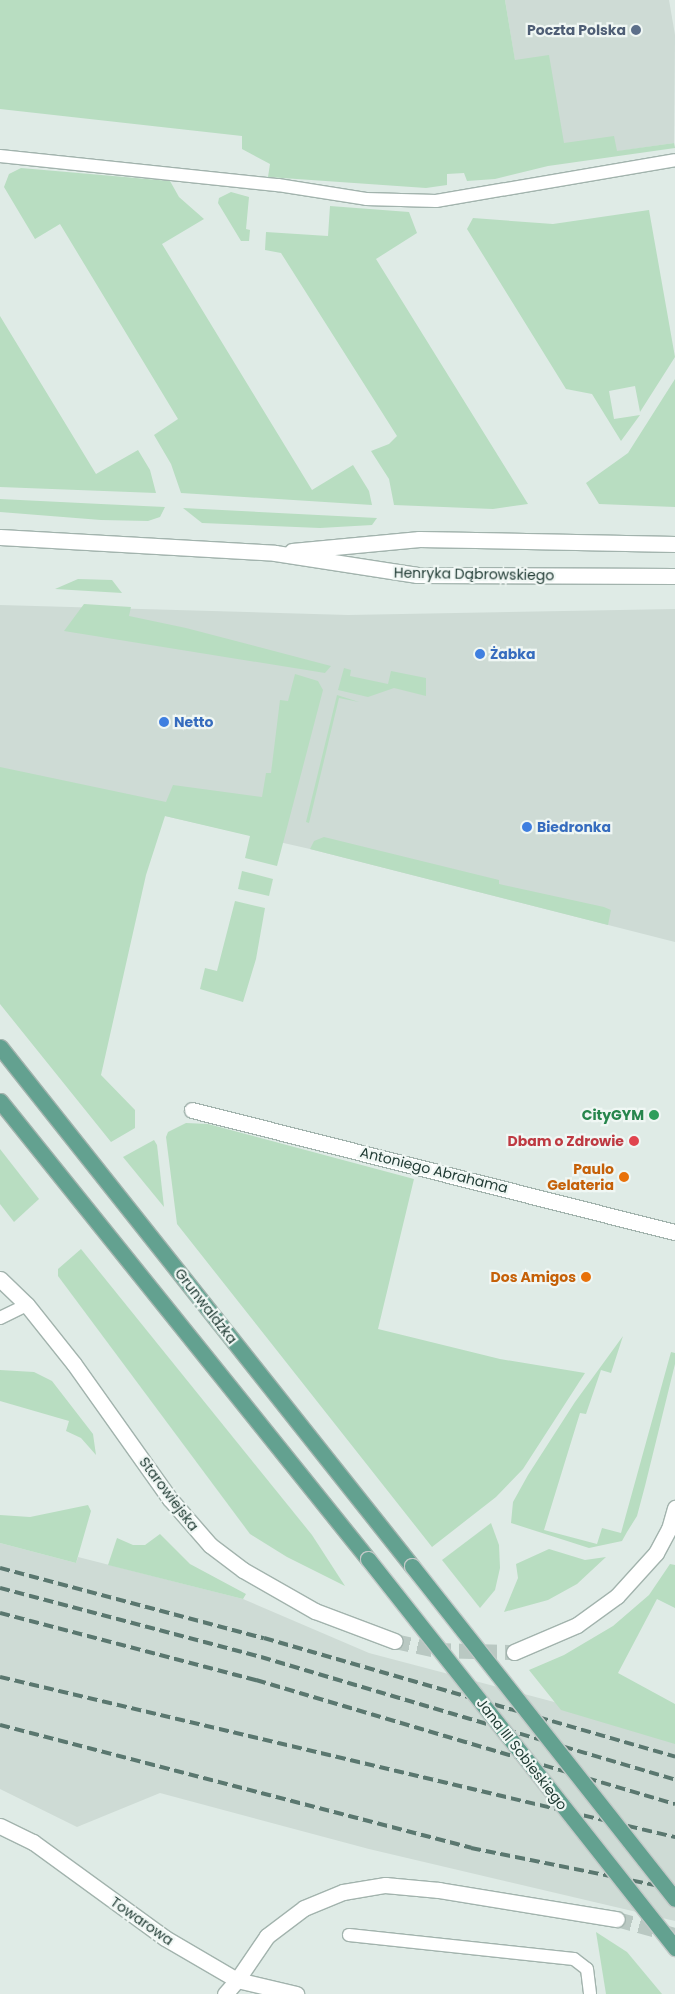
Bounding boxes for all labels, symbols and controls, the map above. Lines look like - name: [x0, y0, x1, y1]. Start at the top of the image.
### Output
- place label: Poczta Polska: [527, 22, 626, 38]
- marker: Poczta Polska: [630, 24, 642, 36]
- street label: Henryka Dąbrowskiego: [394, 564, 554, 584]
- place label: Żabka: [490, 646, 536, 662]
- marker: Żabka: [474, 648, 486, 660]
- place label: Netto: [174, 714, 213, 730]
- marker: Netto: [158, 716, 170, 728]
- place label: Biedronka: [537, 819, 611, 835]
- marker: Biedronka: [521, 821, 533, 833]
- place label: CityGYM: [582, 1107, 644, 1123]
- marker: CityGYM: [648, 1109, 660, 1121]
- place label: Dbam o Zdrowie: [507, 1133, 624, 1149]
- marker: Dbam o Zdrowie: [628, 1135, 640, 1147]
- street label: Antoniego Abrahama: [358, 1144, 510, 1196]
- place label: Paulo Gelateria: [547, 1161, 614, 1194]
- marker: Paulo Gelateria: [618, 1171, 630, 1183]
- street label: Grunwaldzka: [171, 1265, 241, 1347]
- place label: Dos Amigos: [491, 1269, 576, 1285]
- marker: Dos Amigos: [580, 1271, 592, 1283]
- street label: Starowiejska: [136, 1454, 202, 1534]
- street label: Jana III Sobieskiego: [473, 1695, 571, 1813]
- street label: Towarowa: [107, 1893, 177, 1949]

